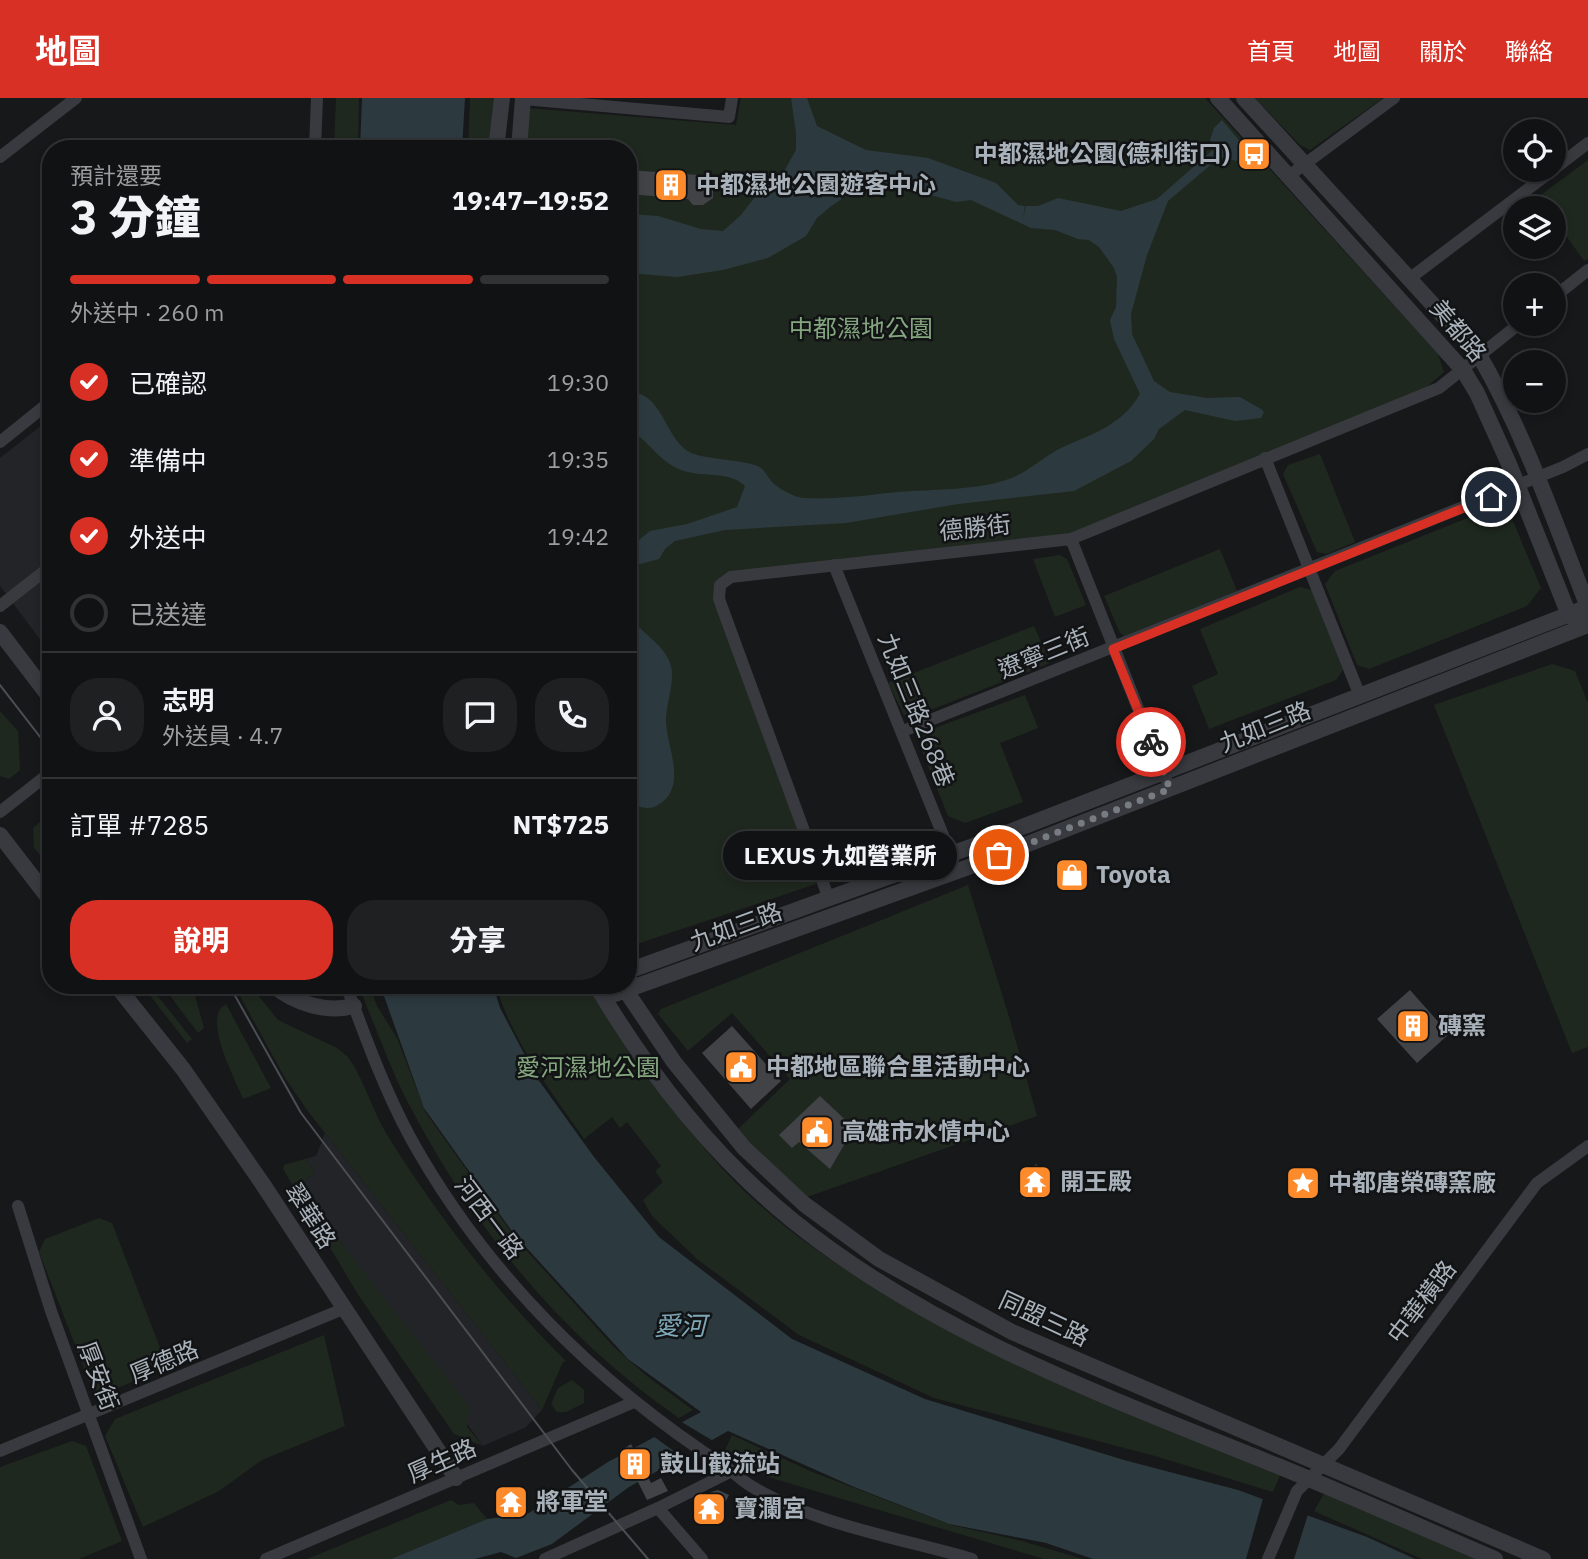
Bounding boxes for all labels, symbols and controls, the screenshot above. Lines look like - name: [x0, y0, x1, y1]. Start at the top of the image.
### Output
- text: 地圖: [35, 29, 101, 72]
- text: 首頁: [1247, 35, 1295, 67]
- text: 地圖: [1333, 35, 1381, 67]
- text: 關於: [1419, 35, 1467, 67]
- text: 聯絡: [1505, 35, 1553, 67]
- map controls: [1503, 119, 1566, 413]
- button: locate: [1503, 119, 1566, 182]
- bus stop icon: 中都濕地公園(德利街口): [1235, 135, 1273, 173]
- place label: 中都濕地公園(德利街口): [974, 137, 1230, 169]
- text: 預計還要: [70, 160, 162, 190]
- building icon: 中都濕地公園遊客中心: [652, 166, 690, 204]
- place label: 中都濕地公園遊客中心: [696, 168, 936, 200]
- text: 19:47–19:52: [452, 183, 609, 217]
- text: 3 分鐘: [70, 187, 200, 247]
- button: layers: [1503, 196, 1566, 259]
- button: +: [1503, 273, 1566, 336]
- street label: 美都路: [1423, 292, 1494, 368]
- text: 外送中 · 260 m: [70, 297, 224, 327]
- park label: 中都濕地公園: [789, 312, 933, 344]
- button: −: [1503, 350, 1566, 413]
- icon: check: [70, 363, 108, 401]
- text: 已確認: [129, 366, 207, 400]
- text: 19:30: [547, 367, 609, 397]
- icon: check: [70, 440, 108, 478]
- text: 準備中: [129, 443, 207, 477]
- text: 19:35: [547, 444, 609, 474]
- pin: [1461, 467, 1521, 527]
- icon: home: [1472, 478, 1510, 516]
- street label: 德勝街: [937, 507, 1012, 547]
- icon: check: [70, 517, 108, 555]
- text: 外送中: [129, 520, 207, 554]
- text: 19:42: [547, 521, 609, 551]
- text: 已送達: [129, 597, 207, 631]
- street label: 遼寧三街: [993, 619, 1094, 685]
- street label: 九如三路268巷: [872, 628, 962, 791]
- button: person: [70, 678, 144, 752]
- button: chat: [443, 678, 517, 752]
- button: phone: [535, 678, 609, 752]
- text: 志明: [162, 683, 214, 717]
- street label: 九如三路: [1214, 693, 1315, 759]
- courier: [1116, 707, 1186, 777]
- text: 外送員 · 4.7: [162, 720, 283, 750]
- icon: bike: [1132, 723, 1170, 761]
- text: NT$725: [513, 807, 609, 841]
- text: 訂單 #7285: [70, 808, 209, 842]
- pin: [969, 825, 1029, 885]
- callout: LEXUS 九如營業所: [722, 830, 957, 880]
- icon: bag: [980, 836, 1018, 874]
- text: LEXUS 九如營業所: [744, 840, 936, 870]
- shop icon: Toyota: [1053, 856, 1091, 894]
- place label: Toyota: [1096, 858, 1171, 890]
- street label: 九如三路: [685, 895, 786, 958]
- button: 說明: [70, 900, 333, 980]
- button: 分享: [347, 900, 609, 980]
- building icon: 磚窯: [1394, 1007, 1432, 1045]
- place label: 磚窯: [1438, 1009, 1486, 1041]
- public building icon: 中都地區聯合里活動中心: [722, 1048, 760, 1086]
- place label: 中都地區聯合里活動中心: [766, 1050, 1030, 1082]
- park label: 愛河濕地公園: [516, 1051, 660, 1083]
- public building icon: 高雄市水情中心: [798, 1113, 836, 1151]
- place label: 高雄市水情中心: [842, 1115, 1010, 1147]
- temple icon: 開王殿: [1016, 1163, 1054, 1201]
- place icon: 中都唐榮磚窯廠: [1284, 1164, 1322, 1202]
- place label: 開王殿: [1060, 1165, 1132, 1197]
- place label: 中都唐榮磚窯廠: [1328, 1166, 1496, 1198]
- street label: 河西一路: [448, 1169, 531, 1265]
- street label: 翠華路: [278, 1177, 344, 1254]
- street label: 中華橫路: [1380, 1253, 1463, 1349]
- street label: 同盟三路: [994, 1283, 1095, 1353]
- water label: 愛河: [654, 1308, 711, 1342]
- street label: 厚德路: [124, 1332, 203, 1390]
- street label: 厚安街: [71, 1336, 127, 1415]
- street label: 厚生路: [402, 1431, 481, 1489]
- building icon: 鼓山截流站: [616, 1445, 654, 1483]
- place label: 鼓山截流站: [660, 1447, 780, 1479]
- temple icon: 將軍堂: [492, 1483, 530, 1521]
- place label: 將軍堂: [536, 1485, 608, 1517]
- temple icon: 寶瀾宮: [690, 1490, 728, 1528]
- place label: 寶瀾宮: [734, 1492, 806, 1524]

